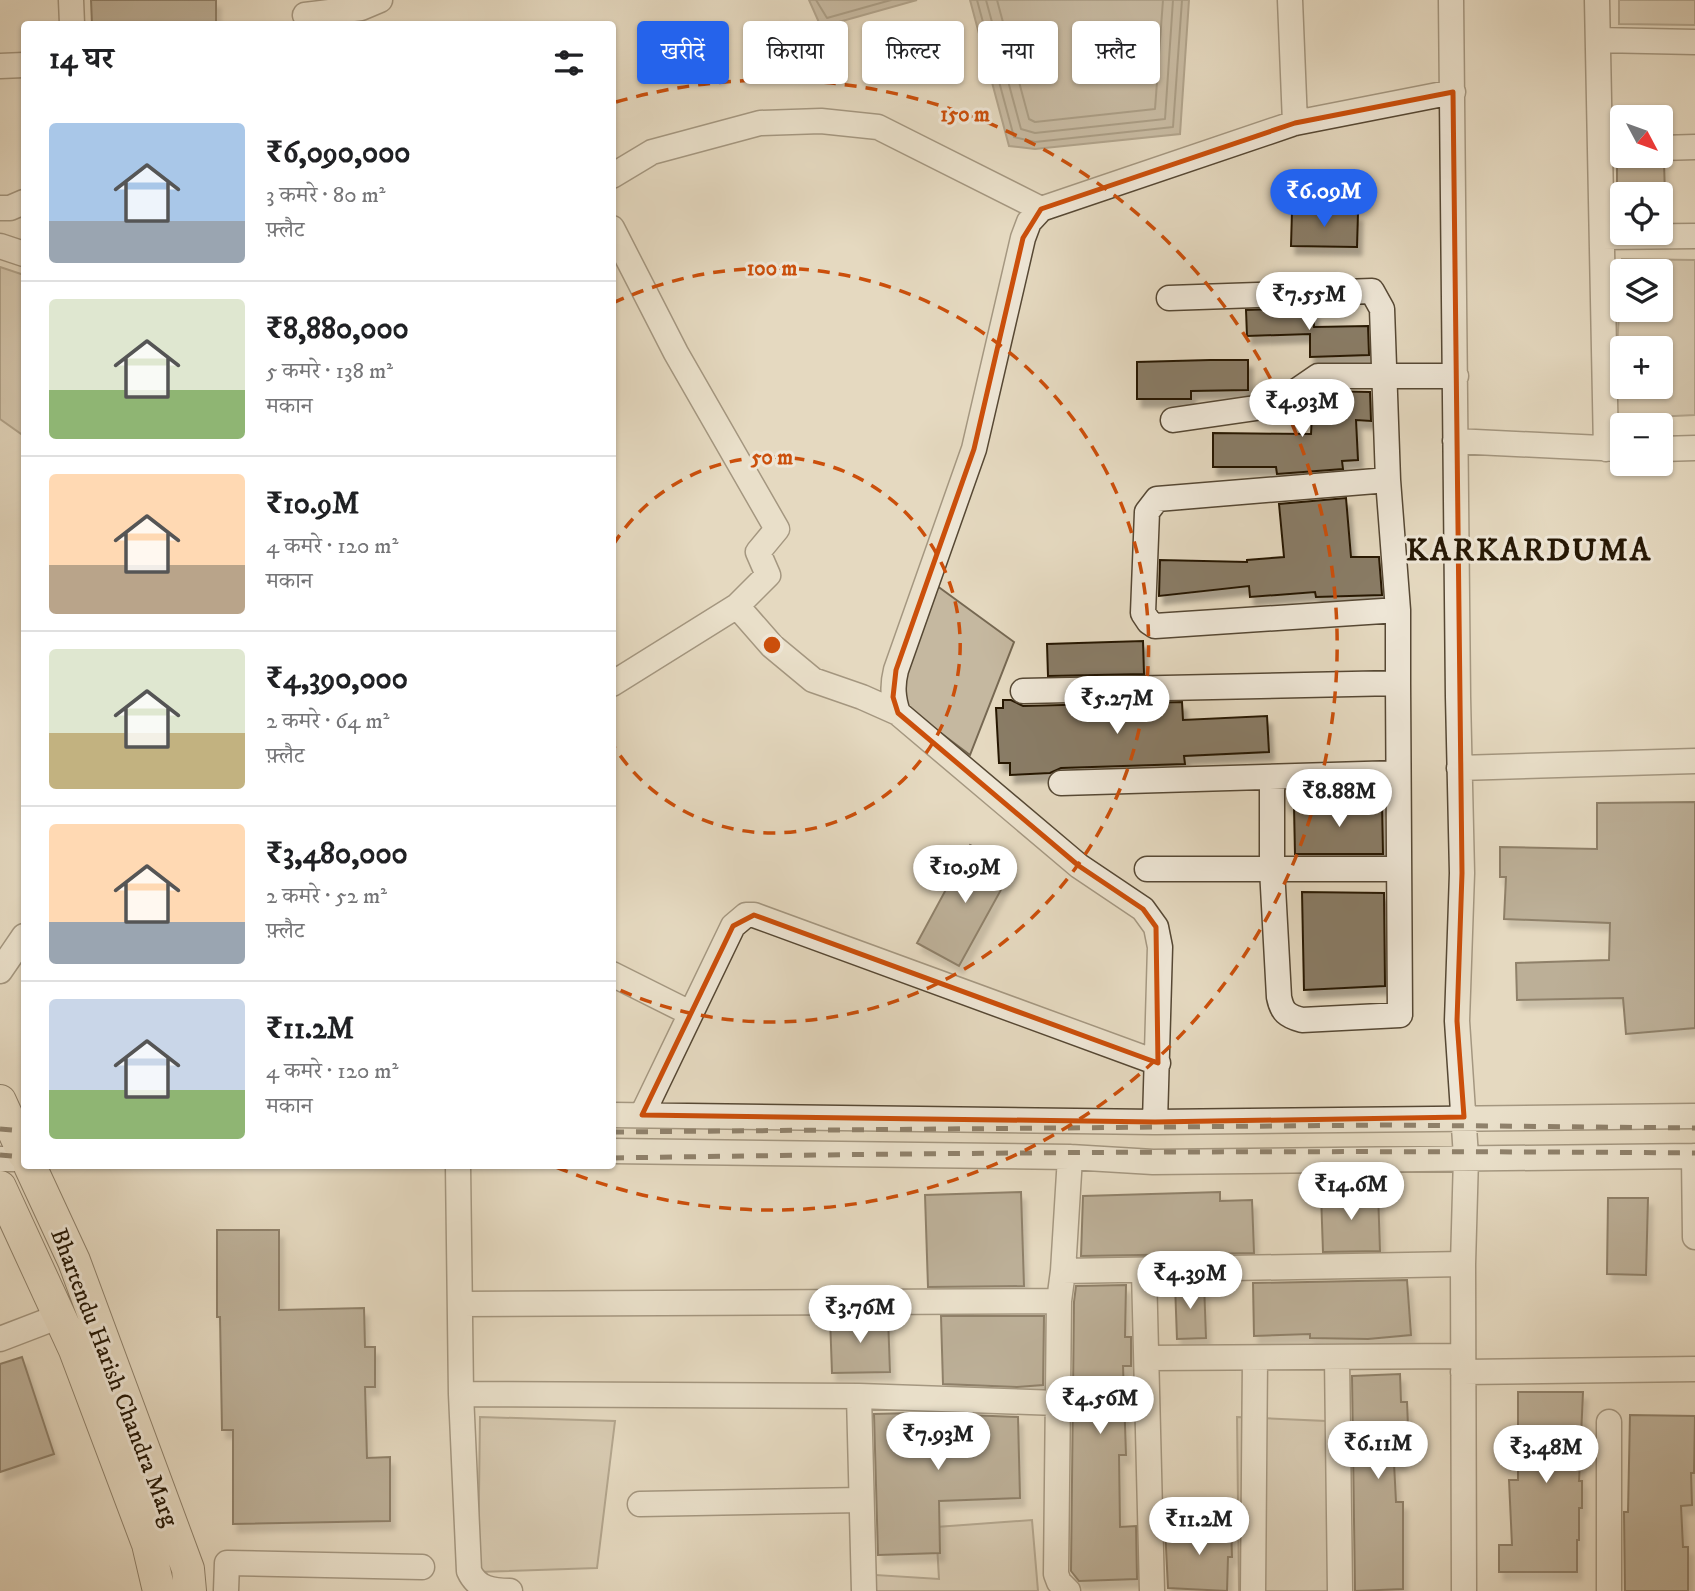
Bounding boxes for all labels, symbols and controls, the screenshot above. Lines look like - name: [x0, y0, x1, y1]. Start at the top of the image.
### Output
- chip: खरीदें: [637, 21, 729, 84]
- chip: किराया: [743, 21, 848, 84]
- chip: फ़िल्टर: [862, 21, 964, 84]
- chip: नया: [978, 21, 1058, 84]
- chip: फ़्लैट: [1072, 21, 1160, 84]
- text: 14 घर: [49, 41, 114, 78]
- icon: filters: [550, 44, 588, 82]
- text: 150 m: [940, 102, 990, 128]
- north arrow: [1610, 105, 1673, 168]
- map controls: [1610, 105, 1673, 476]
- text: ₹6,090,000: [266, 135, 410, 172]
- icon: home: [105, 151, 189, 235]
- pin: ₹6.09M: [1267, 170, 1381, 229]
- text: ₹6.09M: [1286, 177, 1362, 206]
- text: 3 कमरे · 80 m²: [266, 181, 386, 210]
- button: locate: [1610, 182, 1673, 245]
- text: फ़्लैट: [266, 216, 304, 245]
- text: 100 m: [747, 256, 797, 282]
- button: layers: [1610, 259, 1673, 322]
- pin: ₹7.55M: [1252, 272, 1366, 332]
- text: ₹7.55M: [1272, 280, 1346, 309]
- text: ₹8,880,000: [266, 311, 409, 348]
- icon: home: [105, 327, 189, 411]
- button: +: [1610, 336, 1673, 399]
- text: 5 कमरे · 138 m²: [266, 357, 393, 386]
- pin: ₹4.93M: [1245, 380, 1359, 439]
- text: ₹4.93M: [1265, 387, 1339, 416]
- text: मकान: [266, 392, 313, 421]
- button: −: [1610, 413, 1673, 476]
- text: 50 m: [750, 445, 793, 471]
- text: ₹10.9M: [266, 486, 360, 523]
- icon: home: [105, 502, 189, 586]
- district label: KARKARDUMA: [1406, 531, 1652, 571]
- text: 4 कमरे · 120 m²: [266, 532, 398, 561]
- text: मकान: [266, 567, 313, 596]
- centre of rings: [760, 633, 784, 657]
- text: ₹4,390,000: [266, 661, 408, 698]
- pin: ₹5.27M: [1060, 676, 1174, 736]
- icon: home: [105, 677, 189, 761]
- text: ₹5.27M: [1080, 684, 1154, 713]
- text: 2 कमरे · 64 m²: [266, 707, 390, 736]
- text: फ़्लैट: [266, 742, 304, 771]
- pin: ₹8.88M: [1282, 770, 1396, 829]
- text: ₹8.88M: [1302, 777, 1376, 806]
- text: ₹3,480,000: [266, 836, 408, 873]
- pin: ₹10.9M: [908, 846, 1022, 905]
- icon: home: [105, 852, 189, 936]
- text: ₹10.9M: [929, 853, 1001, 882]
- text: 2 कमरे · 52 m²: [266, 882, 387, 911]
- text: फ़्लैट: [266, 917, 304, 946]
- text: ₹11.2M: [266, 1011, 354, 1048]
- icon: home: [105, 1027, 189, 1111]
- text: 4 कमरे · 120 m²: [266, 1057, 398, 1086]
- text: मकान: [266, 1092, 313, 1121]
- pin: ₹14.6M: [1294, 1162, 1408, 1222]
- text: ₹14.6M: [1314, 1170, 1388, 1199]
- street label: Bhartendu Harish Chandra Marg: [43, 1224, 185, 1531]
- pin: ₹4.39M: [1133, 1252, 1247, 1311]
- text: ₹4.39M: [1153, 1259, 1227, 1288]
- pin: ₹3.76M: [803, 1286, 917, 1345]
- text: ₹3.76M: [825, 1293, 895, 1322]
- pin: ₹4.56M: [1043, 1376, 1157, 1436]
- text: ₹4.56M: [1062, 1384, 1138, 1413]
- pin: ₹7.93M: [881, 1412, 995, 1472]
- text: ₹7.93M: [902, 1420, 974, 1449]
- pin: ₹6.11M: [1321, 1422, 1435, 1481]
- pin: ₹3.48M: [1489, 1426, 1603, 1485]
- text: ₹6.11M: [1344, 1429, 1412, 1458]
- text: ₹3.48M: [1509, 1433, 1583, 1462]
- pin: ₹11.2M: [1142, 1498, 1256, 1557]
- text: ₹11.2M: [1165, 1505, 1233, 1534]

